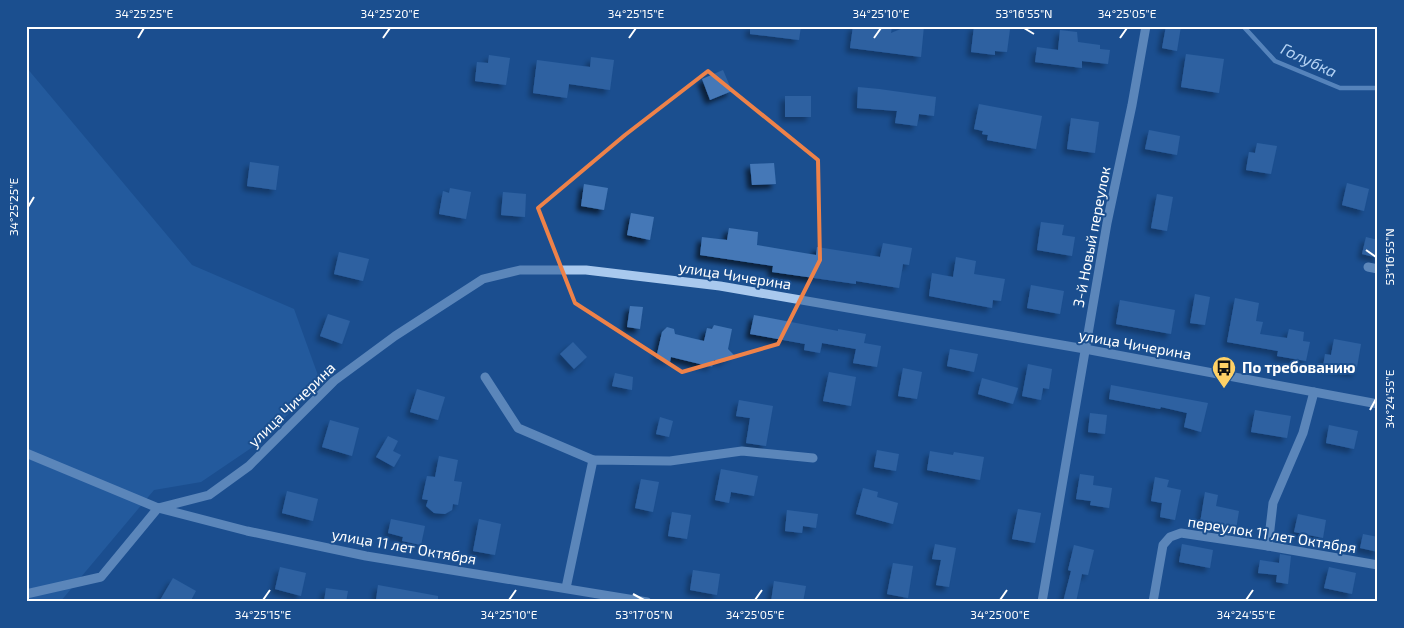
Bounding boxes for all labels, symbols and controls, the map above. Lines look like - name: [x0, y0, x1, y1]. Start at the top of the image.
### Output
- text: 34°25'25"E: [115, 6, 173, 20]
- text: 34°25'20"E: [360, 6, 420, 20]
- text: 34°25'15"E: [608, 6, 664, 20]
- text: 34°25'10"E: [852, 6, 910, 20]
- text: 53°16'55"N: [995, 6, 1053, 20]
- text: 34°25'05"E: [1098, 6, 1157, 20]
- water label: Голубка: [1278, 38, 1340, 81]
- street label: 3-й Новый переулок: [1069, 165, 1114, 309]
- text: 34°25'25"E: [6, 178, 20, 236]
- text: 53°16'55"N: [1382, 228, 1396, 286]
- street label: улица Чичерина: [677, 257, 793, 294]
- street label: улица Чичерина: [1077, 325, 1193, 364]
- bus stop icon: По требованию: [1211, 355, 1237, 389]
- street label: улица Чичерина: [244, 358, 339, 451]
- place label: По требованию: [1242, 358, 1355, 376]
- text: 34°24'55"E: [1382, 369, 1396, 428]
- street label: переулок 11 лет Октября: [1186, 512, 1358, 557]
- street label: улица 11 лет Октября: [330, 524, 478, 569]
- text: 34°25'15"E: [235, 607, 291, 621]
- text: 34°25'10"E: [480, 607, 538, 621]
- text: 53°17'05"N: [615, 607, 673, 621]
- text: 34°25'05"E: [726, 607, 785, 621]
- text: 34°25'00"E: [970, 607, 1030, 621]
- text: 34°24'55"E: [1217, 607, 1276, 621]

